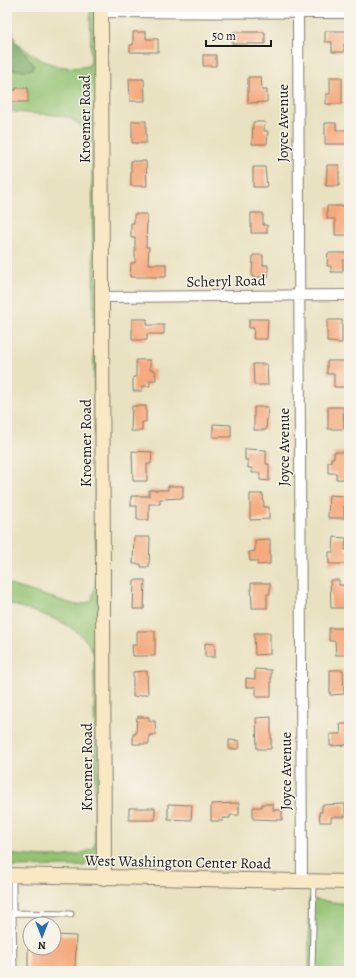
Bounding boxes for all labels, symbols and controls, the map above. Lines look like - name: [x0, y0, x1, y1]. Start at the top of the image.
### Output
- scale bar: [206, 22, 271, 48]
- text: 50 m: [212, 28, 236, 44]
- street label: Kroemer Road: [75, 74, 95, 163]
- street label: Joyce Avenue: [273, 83, 293, 162]
- street label: Scheryl Road: [186, 270, 267, 292]
- street label: Kroemer Road: [76, 398, 96, 487]
- street label: Joyce Avenue: [274, 407, 294, 486]
- street label: Kroemer Road: [77, 722, 97, 811]
- street label: Joyce Avenue: [276, 731, 296, 810]
- street label: West Washington Center Road: [84, 850, 272, 874]
- north arrow: [22, 916, 62, 956]
- text: N: [38, 938, 46, 953]

